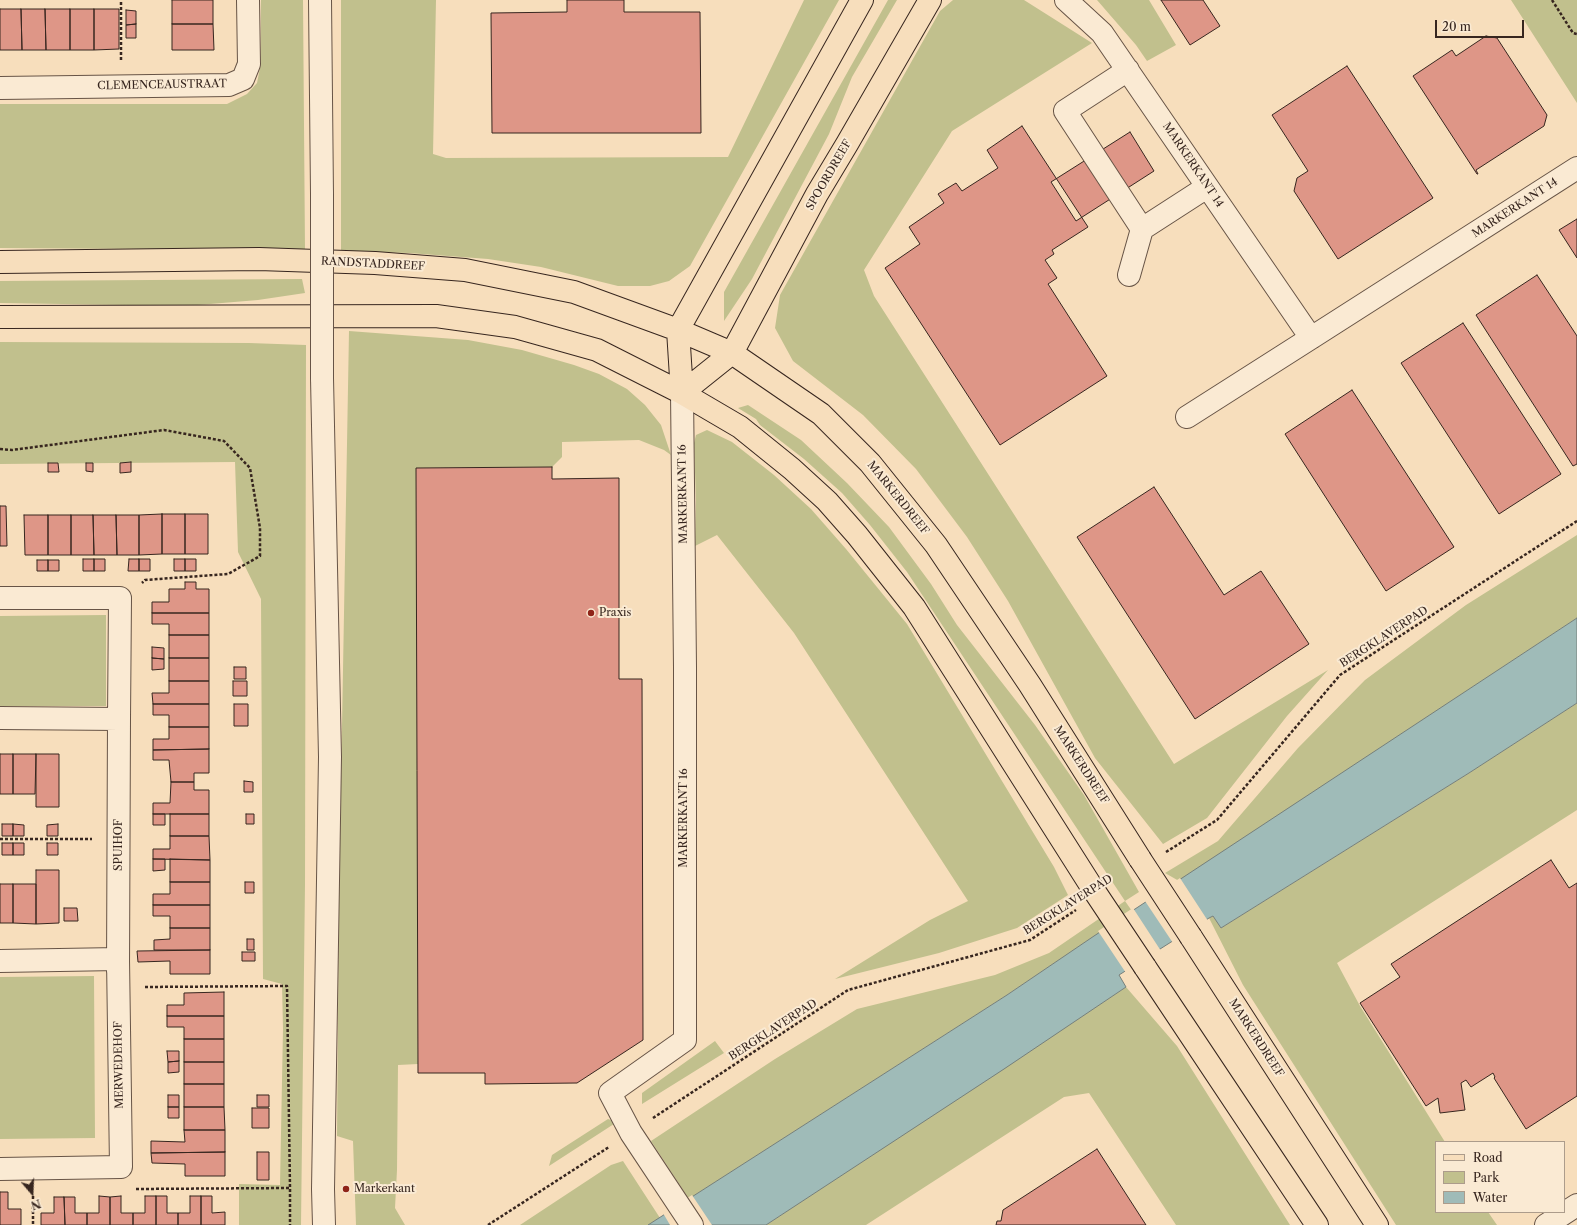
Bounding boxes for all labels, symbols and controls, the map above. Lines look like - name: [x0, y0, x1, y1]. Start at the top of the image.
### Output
- scale bar: [1437, 12, 1526, 38]
- text: 20 m: [1442, 19, 1471, 34]
- street label: CLEMENCEAUSTRAAT: [97, 77, 227, 93]
- street label: MARKERKANT 14: [1160, 120, 1226, 210]
- street label: SPOORDREEF: [803, 137, 855, 213]
- street label: MARKERKANT 14: [1470, 175, 1560, 241]
- street label: RANDSTADDREEF: [321, 255, 425, 273]
- street label: MARKERKANT 16: [676, 444, 690, 544]
- street label: MARKERDREEF: [864, 459, 932, 537]
- street label: BERGKLAVERPAD: [1337, 604, 1431, 670]
- place label: Praxis: [599, 606, 631, 620]
- marker: Praxis: [586, 608, 596, 618]
- street label: MARKERDREEF: [1051, 723, 1111, 807]
- street label: MARKERKANT 16: [677, 768, 691, 868]
- street label: SPUIHOF: [112, 819, 126, 871]
- street label: BERGKLAVERPAD: [1021, 872, 1115, 938]
- street label: MARKERDREEF: [1226, 996, 1286, 1080]
- street label: BERGKLAVERPAD: [726, 997, 820, 1063]
- street label: MERWEDEHOF: [112, 1021, 126, 1109]
- legend: [1435, 1141, 1565, 1213]
- text: Road: [1473, 1150, 1503, 1165]
- text: Park: [1473, 1170, 1499, 1185]
- north arrow: [12, 1173, 52, 1213]
- place label: Markerkant: [354, 1182, 415, 1196]
- marker: Markerkant: [341, 1184, 351, 1194]
- text: Water: [1473, 1190, 1507, 1205]
- text: N: [29, 1196, 43, 1213]

